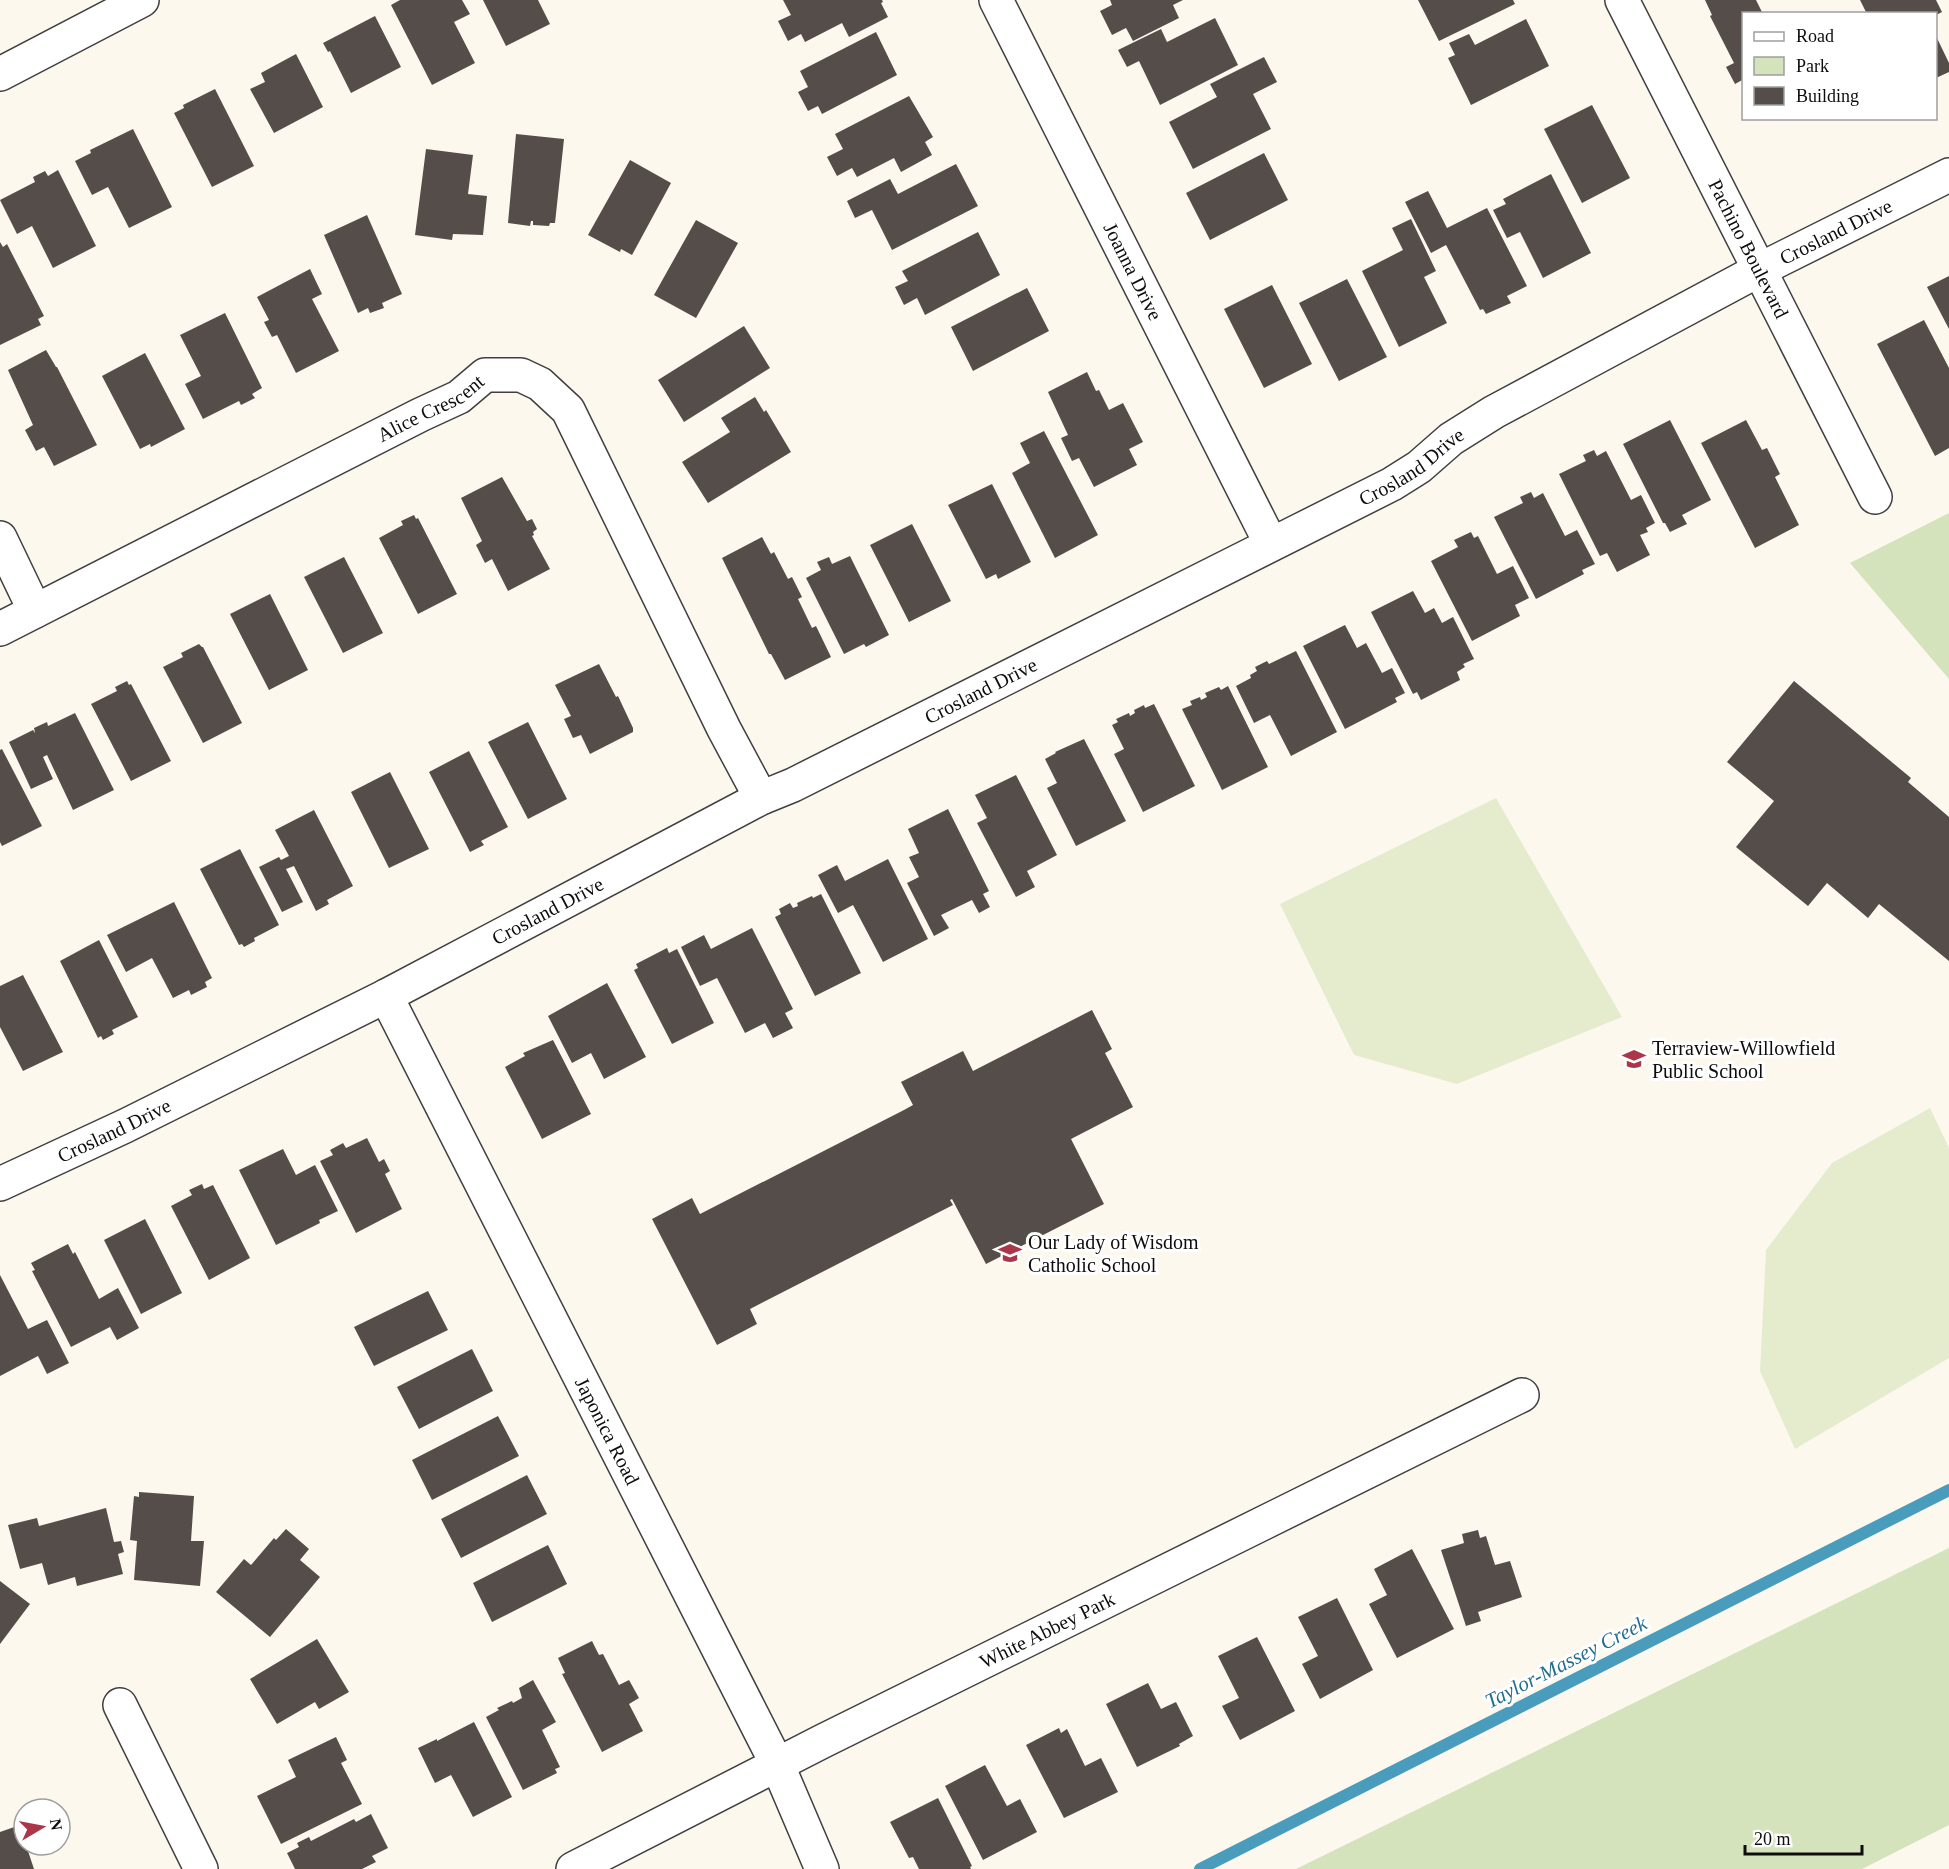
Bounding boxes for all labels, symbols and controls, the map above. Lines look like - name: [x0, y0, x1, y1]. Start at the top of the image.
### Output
- legend: [1742, 12, 1937, 120]
- text: Road: [1796, 26, 1834, 46]
- text: Park: [1796, 56, 1829, 76]
- text: Building: [1796, 86, 1859, 106]
- street label: Pachino Boulevard: [1704, 176, 1793, 322]
- street label: Crosland Drive: [1776, 194, 1896, 269]
- street label: Joanna Drive: [1099, 219, 1167, 324]
- street label: Alice Crescent: [374, 370, 488, 446]
- street label: Crosland Drive: [1355, 423, 1468, 510]
- street label: Crosland Drive: [921, 653, 1041, 728]
- street label: Crosland Drive: [488, 872, 607, 949]
- place label: Terraview-Willowfield Public School: [1652, 1037, 1835, 1082]
- school or university icon: Terraview-Willowfield Public School: [1621, 1046, 1647, 1072]
- street label: Crosland Drive: [54, 1094, 174, 1167]
- place label: Our Lady of Wisdom Catholic School: [1028, 1231, 1199, 1276]
- school or university icon: Our Lady of Wisdom Catholic School: [997, 1240, 1023, 1266]
- street label: Japonica Road: [571, 1374, 644, 1488]
- street label: White Abbey Park: [976, 1587, 1118, 1673]
- water label: Taylor-Massey Creek: [1481, 1611, 1651, 1713]
- north arrow: [12, 1797, 72, 1857]
- text: N: [47, 1817, 66, 1832]
- scale bar: [1745, 1818, 1862, 1856]
- text: 20 m: [1754, 1829, 1791, 1849]

